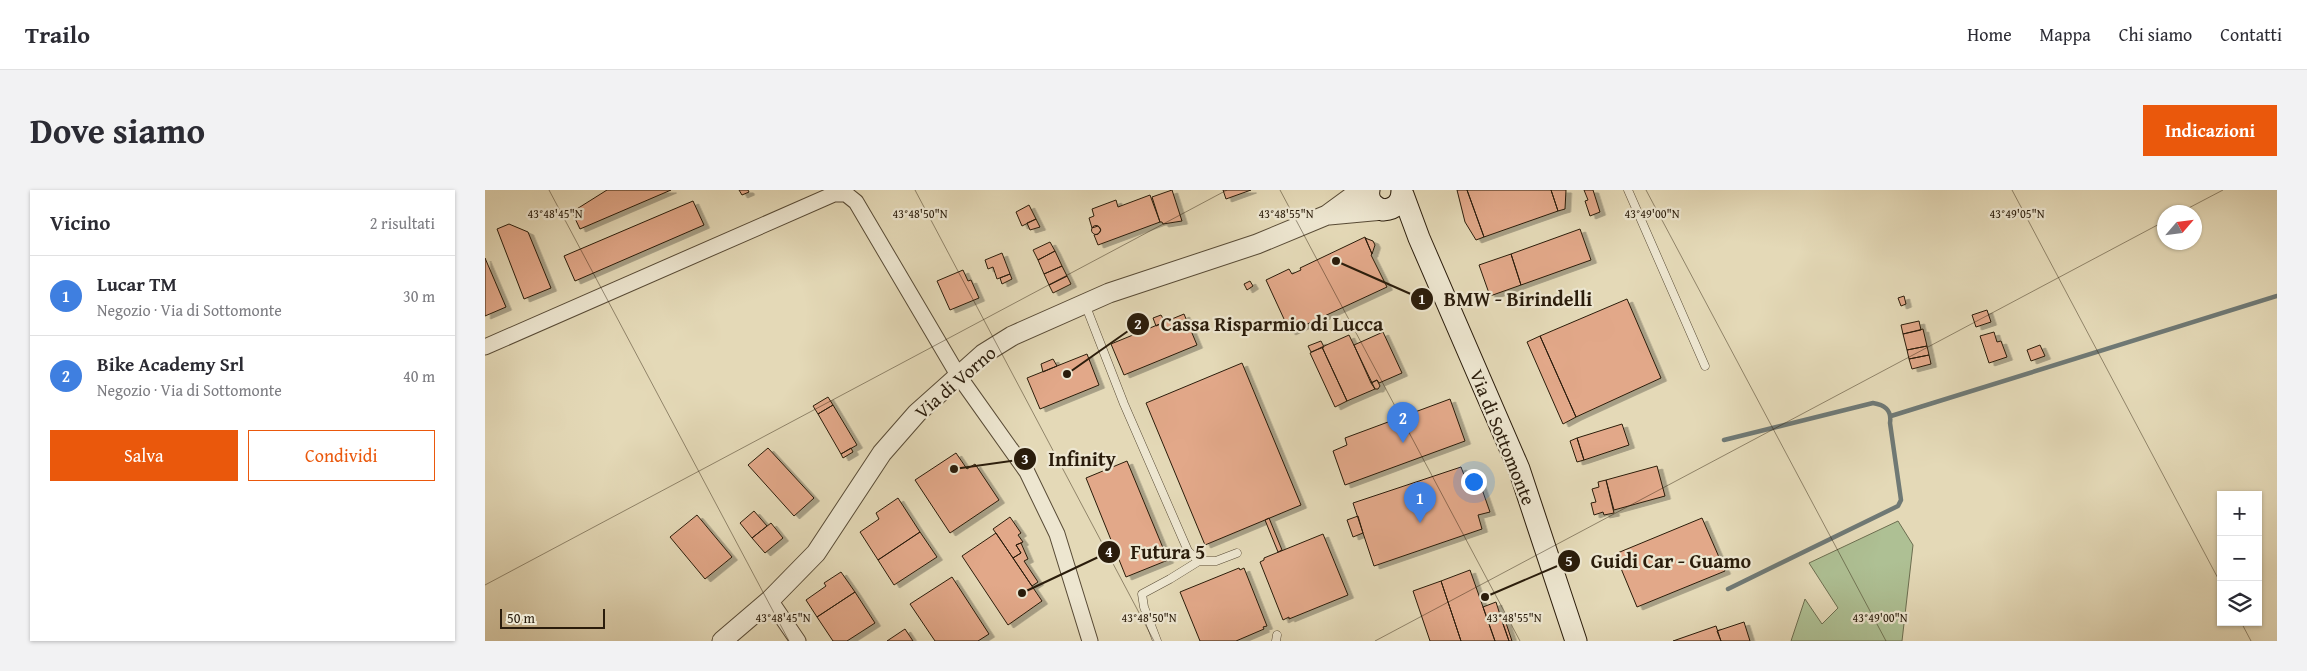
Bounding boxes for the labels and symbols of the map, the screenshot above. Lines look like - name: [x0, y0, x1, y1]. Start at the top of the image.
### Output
- text: 43°48'45"N: [527, 205, 583, 222]
- text: 43°48'50"N: [892, 205, 948, 222]
- text: 43°48'55"N: [1258, 205, 1314, 222]
- text: 43°49'00"N: [1624, 205, 1680, 222]
- text: 43°49'05"N: [1989, 205, 2045, 222]
- north arrow: [2157, 205, 2202, 250]
- callout: BMW - Birindelli: [1409, 282, 1602, 317]
- text: BMW - Birindelli: [1444, 284, 1592, 313]
- text: 1: [1418, 288, 1426, 309]
- callout: Cassa Risparmio di Lucca: [1126, 306, 1393, 341]
- text: Cassa Risparmio di Lucca: [1161, 309, 1384, 338]
- text: 2: [1134, 313, 1142, 334]
- street label: Via di Vorno: [908, 339, 1002, 425]
- street label: Via di Sottomonte: [1463, 365, 1543, 509]
- pin: 2: [1387, 402, 1419, 443]
- callout: Infinity: [1013, 441, 1125, 476]
- text: Infinity: [1048, 444, 1117, 473]
- text: 3: [1021, 448, 1029, 469]
- your location: [1461, 469, 1487, 495]
- pin: 1: [1404, 482, 1436, 523]
- callout: Futura 5: [1096, 534, 1216, 569]
- text: Futura 5: [1131, 537, 1205, 566]
- text: 4: [1105, 541, 1113, 562]
- callout: Guidi Car - Guamo: [1556, 543, 1761, 578]
- text: Guidi Car - Guamo: [1591, 546, 1752, 575]
- text: 5: [1565, 550, 1573, 571]
- scale bar: [500, 606, 605, 629]
- text: 43°48'45"N: [755, 609, 811, 626]
- text: 43°48'50"N: [1121, 609, 1177, 626]
- text: 43°48'55"N: [1486, 609, 1542, 626]
- text: 43°49'00"N: [1852, 609, 1908, 626]

